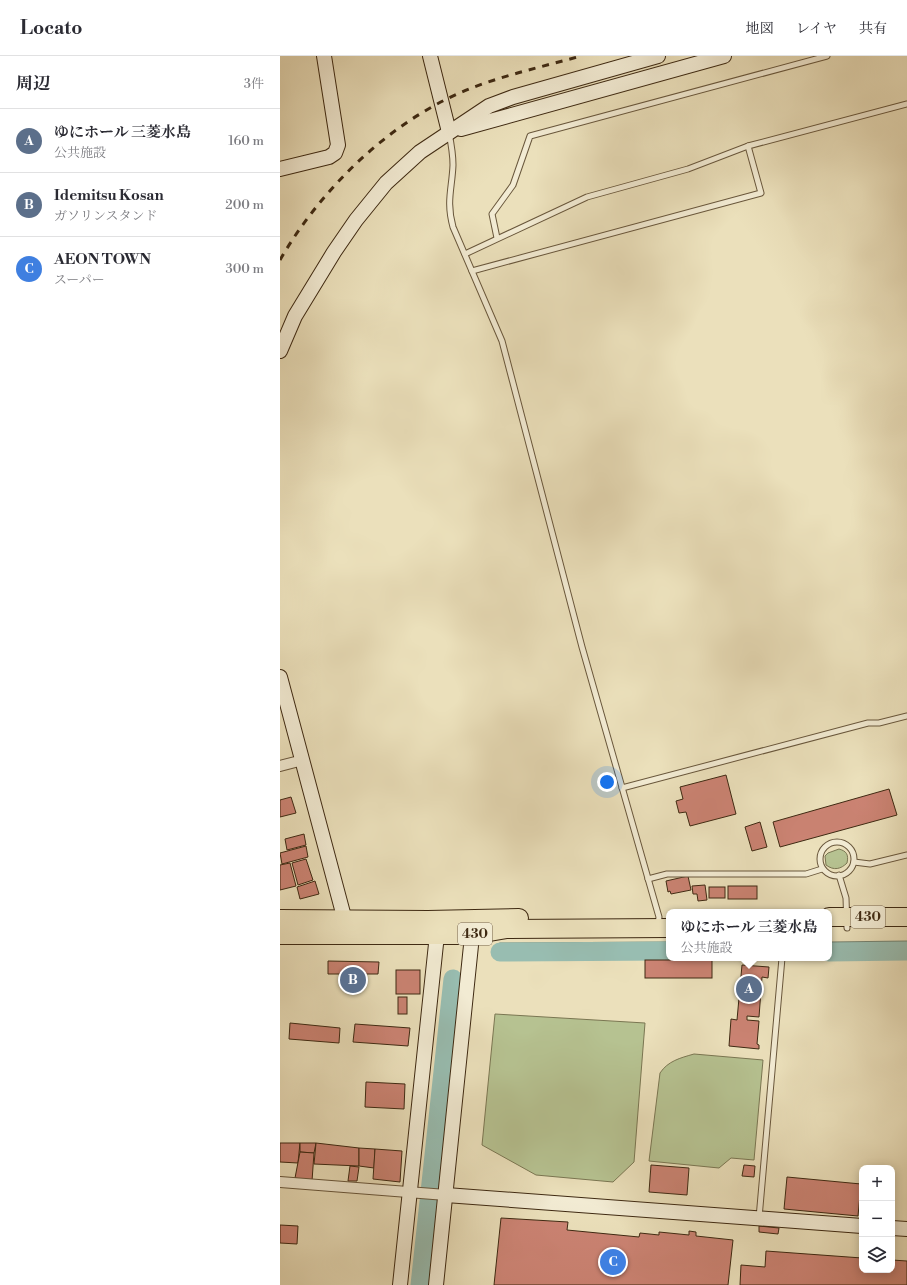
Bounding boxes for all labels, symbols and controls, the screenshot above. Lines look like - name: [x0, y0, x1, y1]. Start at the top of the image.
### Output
- text: Locato: [20, 16, 82, 40]
- text: 地図: [746, 20, 774, 38]
- text: レイヤ: [796, 20, 837, 38]
- text: 共有: [859, 20, 887, 38]
- text: 周辺: [16, 73, 50, 95]
- text: 3件: [244, 76, 264, 92]
- text: ゆにホール 三菱水島: [54, 123, 191, 142]
- text: A: [24, 133, 34, 149]
- text: 160 m: [228, 133, 264, 149]
- text: 公共施設: [54, 145, 106, 161]
- text: Idemitsu Kosan: [54, 186, 164, 205]
- text: B: [24, 197, 34, 213]
- text: 200 m: [225, 197, 264, 213]
- text: ガソリンスタンド: [54, 208, 158, 224]
- text: AEON TOWN: [54, 250, 151, 269]
- text: C: [24, 261, 34, 277]
- text: 300 m: [226, 261, 264, 277]
- text: スーパー: [54, 272, 105, 288]
- your location: [597, 772, 617, 792]
- road number: 430: [851, 906, 885, 928]
- popup: [666, 909, 832, 961]
- text: ゆにホール 三菱水島: [680, 918, 818, 937]
- road number: 430: [458, 923, 492, 945]
- text: 公共施設: [680, 940, 732, 956]
- pin: B: [340, 965, 366, 995]
- pin: A: [736, 974, 762, 1004]
- map controls: [859, 1165, 895, 1273]
- button: +: [859, 1165, 895, 1201]
- button: −: [859, 1201, 895, 1237]
- button: layers: [859, 1237, 895, 1273]
- pin: C: [600, 1247, 626, 1277]

